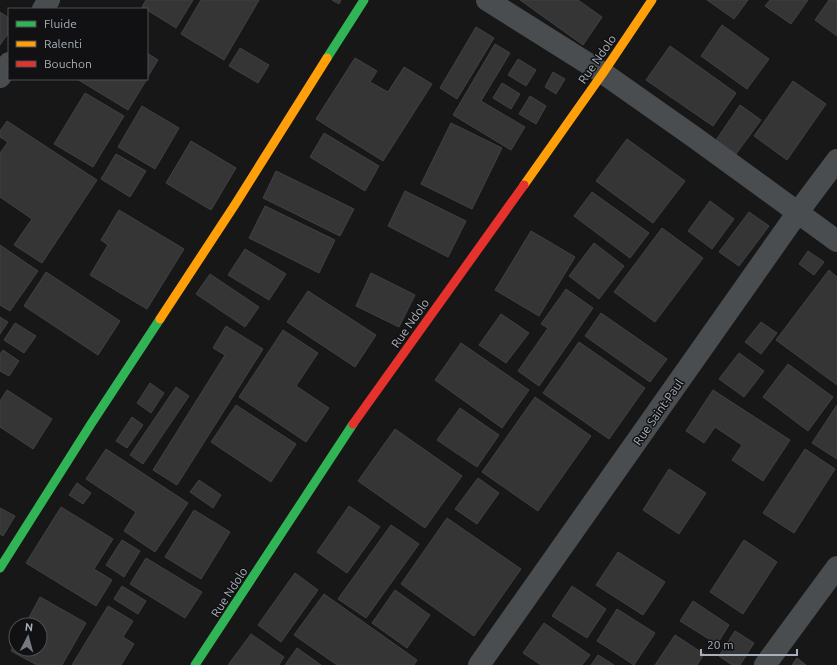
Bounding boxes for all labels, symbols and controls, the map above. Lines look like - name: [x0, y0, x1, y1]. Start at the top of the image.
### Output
- legend: [8, 8, 148, 80]
- text: Fluide: [44, 17, 77, 30]
- street label: Rue Ndolo: [575, 32, 619, 86]
- text: Ralenti: [44, 37, 82, 50]
- text: Bouchon: [44, 57, 92, 70]
- street label: Rue Ndolo: [388, 296, 432, 350]
- street label: Rue Saint-Paul: [631, 377, 685, 447]
- street label: Rue Ndolo: [208, 565, 250, 619]
- north arrow: [8, 617, 48, 657]
- text: N: [24, 621, 34, 633]
- scale bar: [701, 631, 797, 657]
- text: 20 m: [707, 638, 734, 651]

